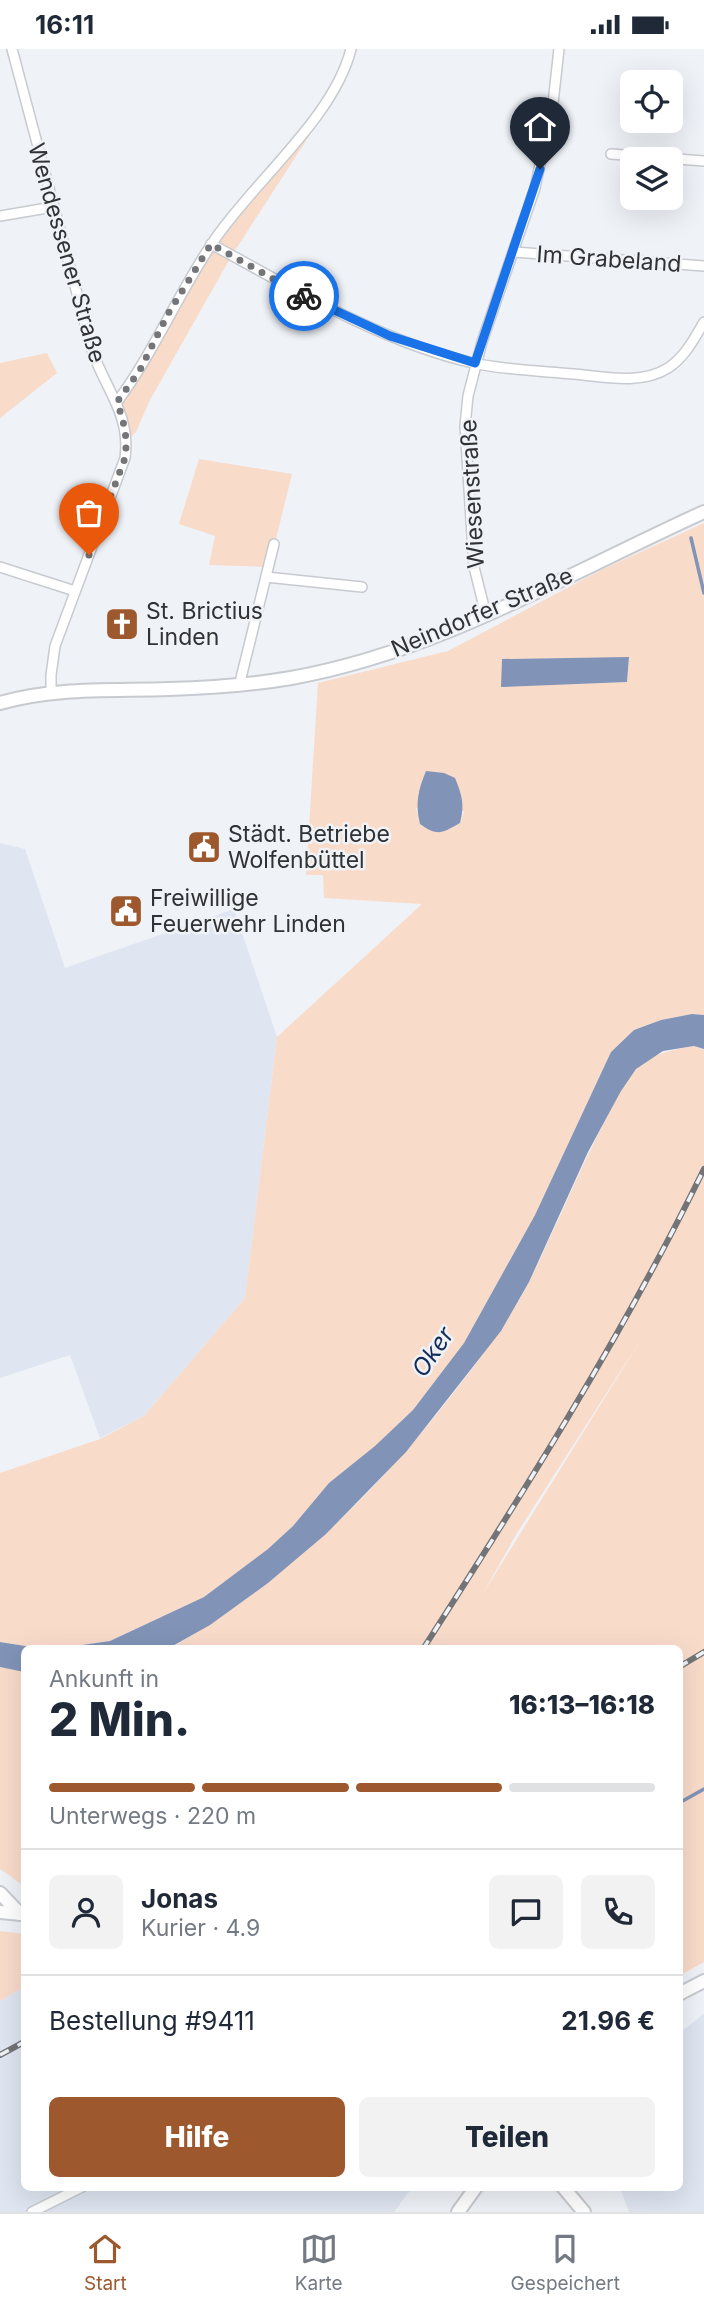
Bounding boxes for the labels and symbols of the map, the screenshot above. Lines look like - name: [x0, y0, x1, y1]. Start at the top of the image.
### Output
- pin: [510, 97, 570, 169]
- street label: Wendessener Straße: [22, 140, 112, 366]
- street label: Im Grabeland: [536, 240, 682, 278]
- courier: [269, 261, 339, 331]
- street label: Wiesenstraße: [454, 419, 490, 569]
- pin: [59, 483, 119, 555]
- street label: Neindorfer Straße: [387, 561, 577, 663]
- place label: St. Brictius Linden: [146, 597, 263, 651]
- church icon: St. Brictius Linden: [103, 605, 141, 643]
- place label: Städt. Betriebe Wolfenbüttel: [228, 820, 390, 874]
- public building icon: Städt. Betriebe Wolfenbüttel: [185, 828, 223, 866]
- place label: Freiwillige Feuerwehr Linden: [150, 884, 346, 938]
- public building icon: Freiwillige Feuerwehr Linden: [107, 892, 145, 930]
- water label: Oker: [406, 1320, 460, 1382]

